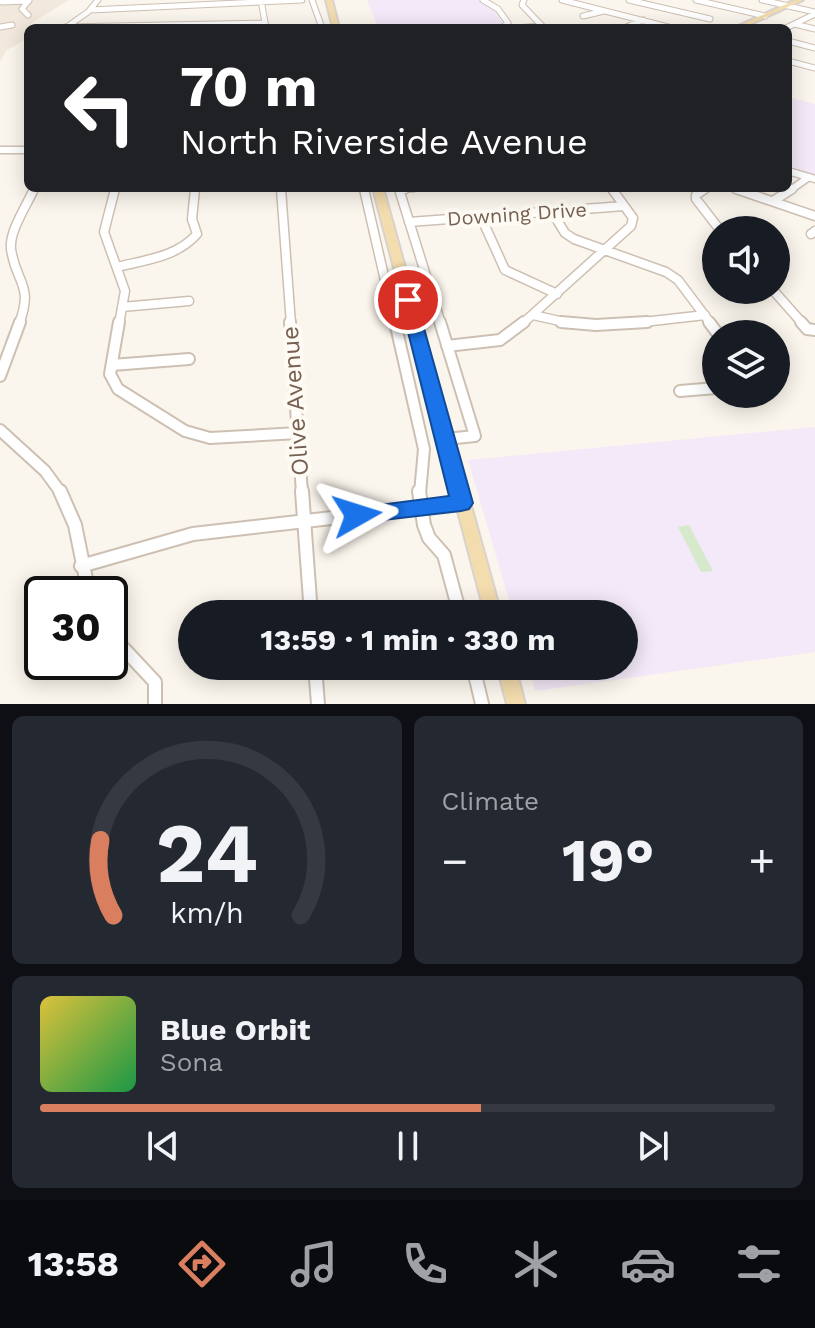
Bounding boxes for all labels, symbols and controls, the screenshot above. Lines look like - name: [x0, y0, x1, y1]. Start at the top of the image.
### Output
- text: 70 m: [180, 54, 317, 120]
- icon: left: [48, 56, 152, 160]
- text: North Riverside Avenue: [180, 121, 588, 163]
- street label: Downing Drive: [446, 197, 588, 231]
- map controls: [702, 216, 790, 408]
- button: sound: [702, 216, 790, 304]
- pin: [374, 266, 442, 334]
- icon: arrive: [386, 278, 430, 322]
- button: layers: [702, 320, 790, 408]
- street label: Olive Avenue: [276, 325, 314, 477]
- position arrow: [315, 473, 399, 557]
- speed limit sign: 30: [24, 576, 128, 680]
- text: 13:59 · 1 min · 330 m: [260, 622, 556, 657]
- text: Climate: [442, 786, 539, 816]
- text: 24: [156, 805, 258, 902]
- text: 19°: [562, 825, 655, 896]
- text: −: [442, 835, 468, 887]
- text: +: [748, 835, 775, 887]
- text: km/h: [170, 896, 244, 930]
- text: Blue Orbit: [160, 1012, 310, 1047]
- text: Sona: [160, 1047, 223, 1077]
- icon: previous: [141, 1124, 185, 1168]
- icon: pause: [386, 1124, 430, 1168]
- icon: next: [631, 1124, 675, 1168]
- icon: directions: [174, 1236, 230, 1292]
- icon: music: [286, 1236, 342, 1292]
- icon: phone: [397, 1236, 453, 1292]
- icon: climate: [508, 1236, 564, 1292]
- icon: car: [620, 1236, 676, 1292]
- icon: filters: [731, 1236, 787, 1292]
- text: 13:58: [28, 1243, 119, 1285]

